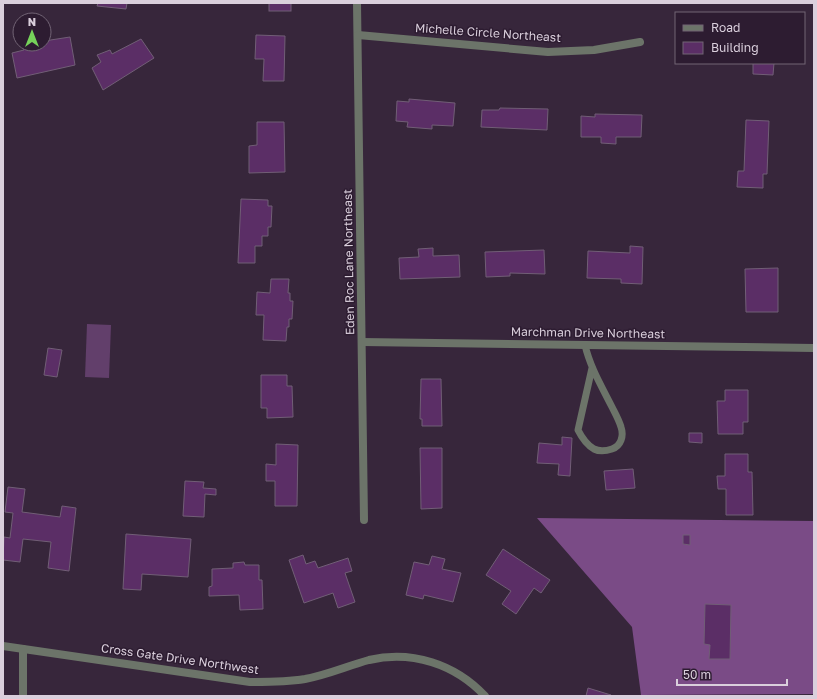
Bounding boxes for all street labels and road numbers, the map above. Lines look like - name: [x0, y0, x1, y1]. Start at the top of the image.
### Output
- street label: Michelle Circle Northeast: [414, 20, 562, 45]
- street label: Eden Roc Lane Northeast: [340, 189, 357, 335]
- street label: Marchman Drive Northeast: [511, 324, 666, 341]
- street label: Cross Gate Drive Northwest: [100, 640, 260, 677]

